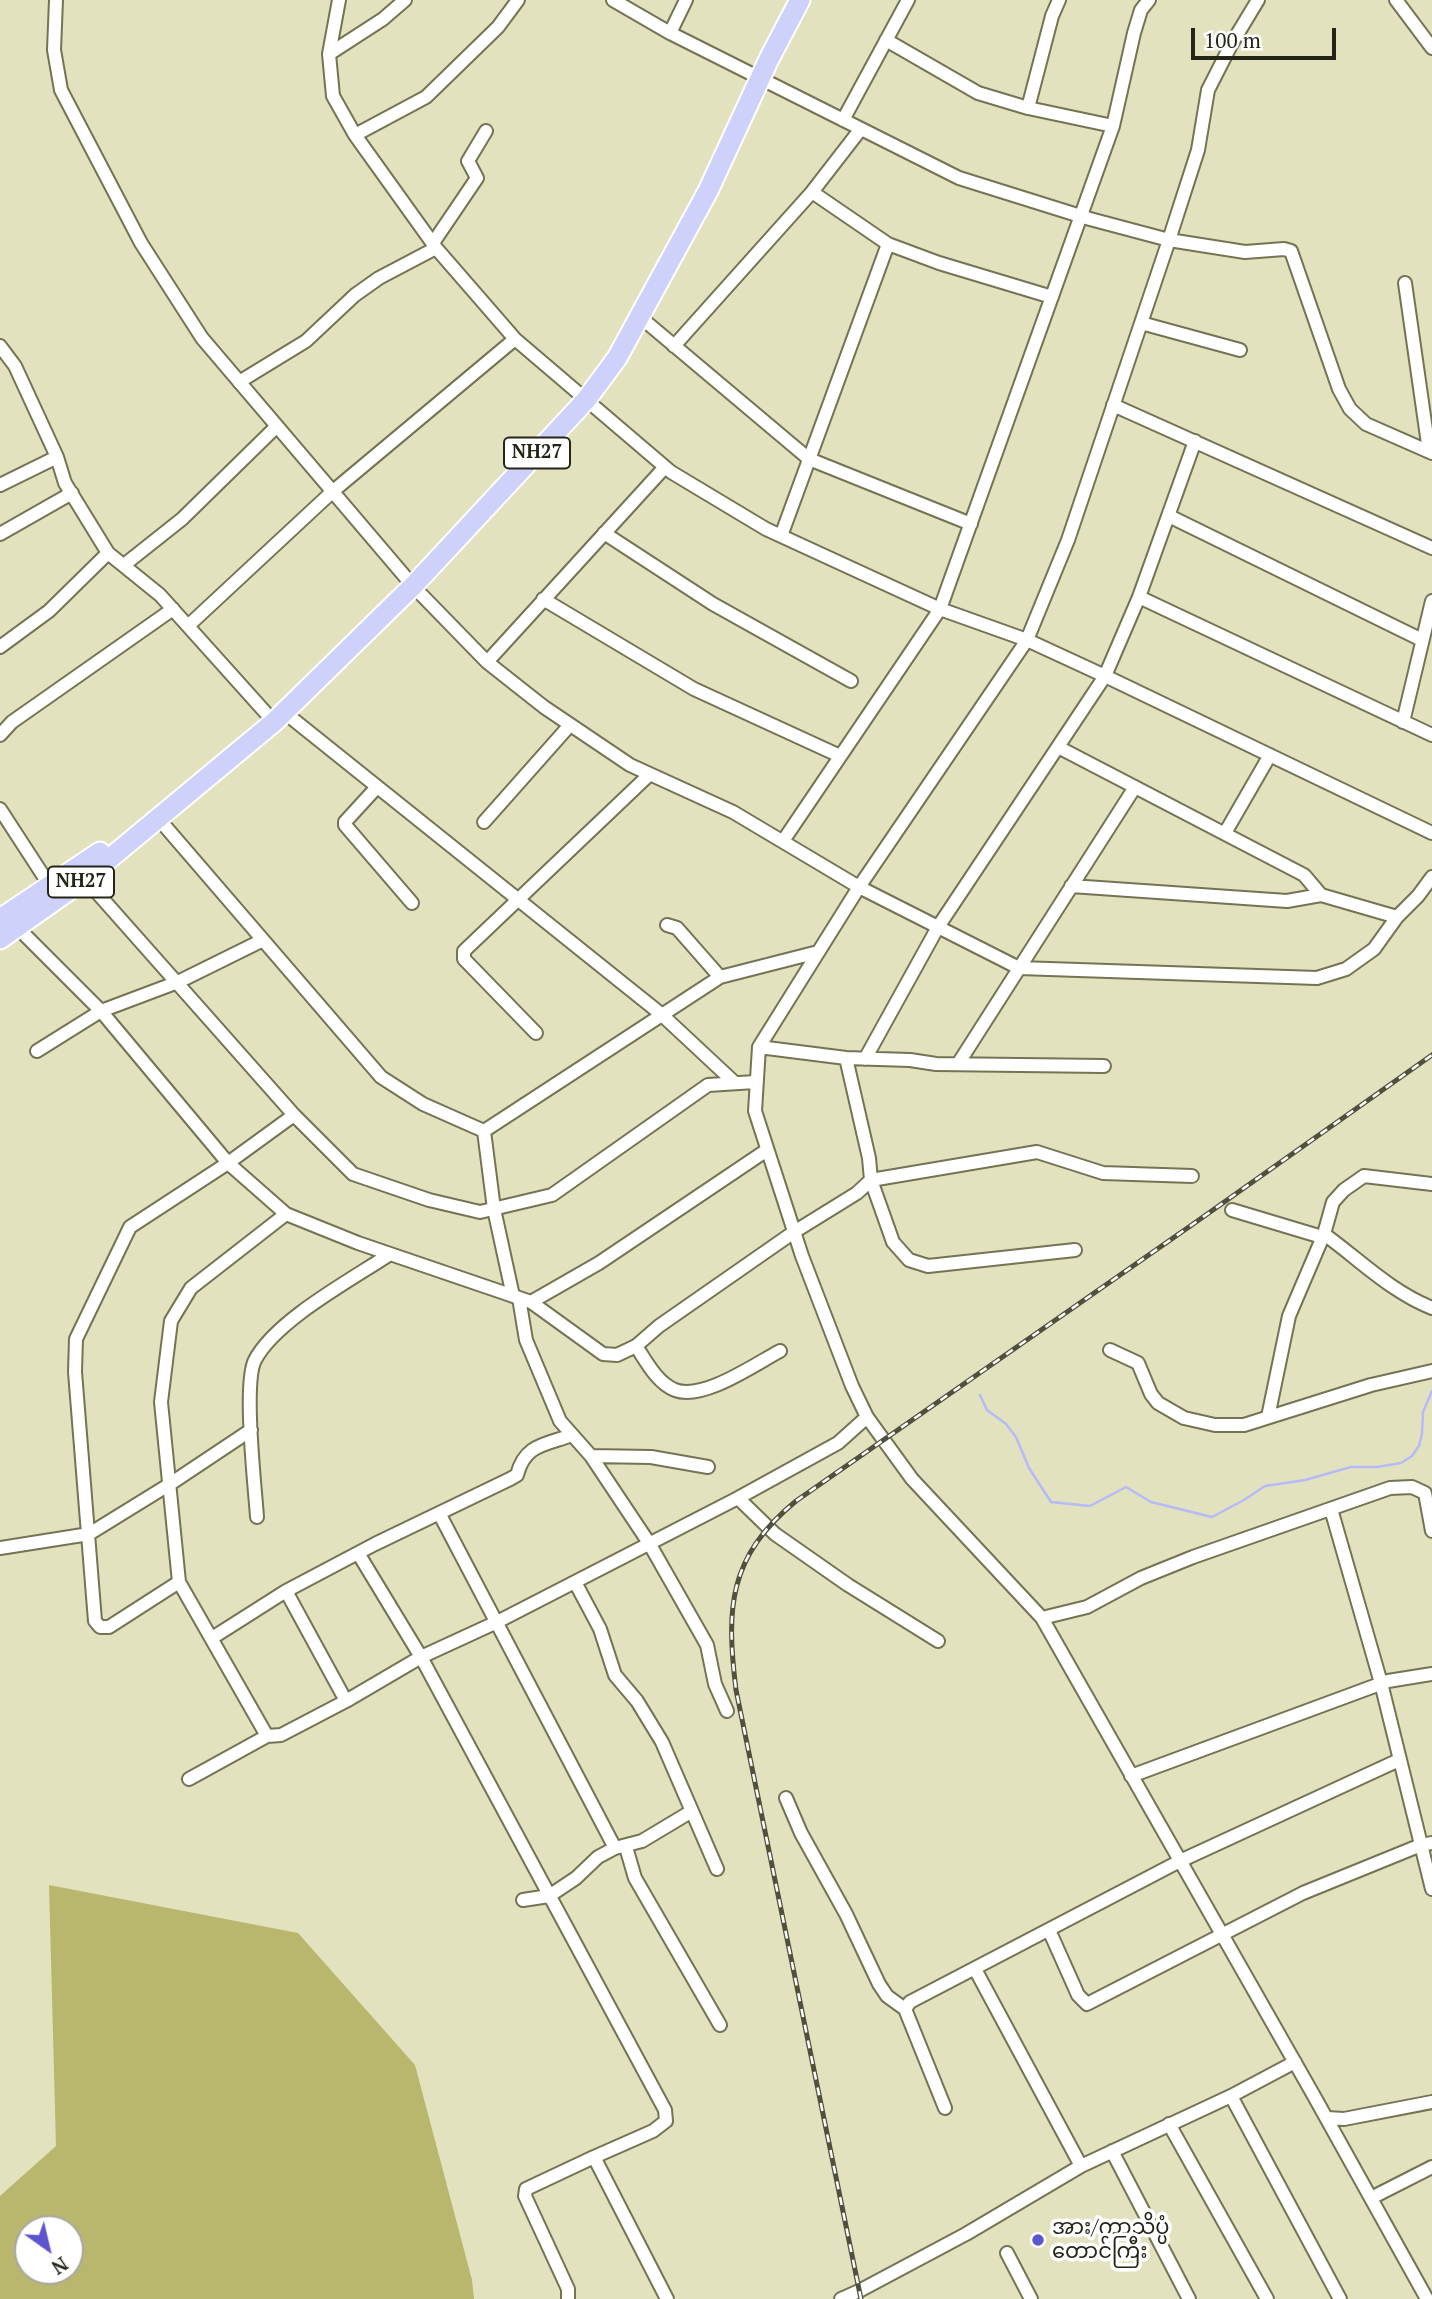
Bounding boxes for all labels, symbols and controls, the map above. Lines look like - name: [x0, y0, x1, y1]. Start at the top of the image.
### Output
- scale bar: [1194, 14, 1339, 58]
- text: 100 m: [1204, 26, 1261, 54]
- road number: NH27: [504, 437, 570, 468]
- road number: NH27: [48, 866, 114, 898]
- north arrow: [14, 2215, 84, 2285]
- place label: အား/ကာသိပ္ပံ တောင်ကြီး: [1052, 2215, 1169, 2265]
- marker: အား/ကာသိပ္ပံ တောင်ကြီး: [1030, 2232, 1046, 2248]
- text: N: [47, 2252, 73, 2281]

